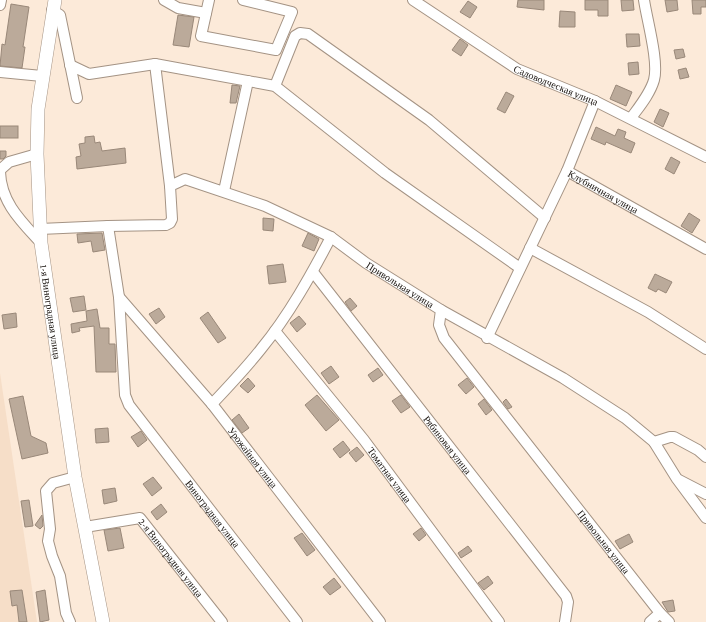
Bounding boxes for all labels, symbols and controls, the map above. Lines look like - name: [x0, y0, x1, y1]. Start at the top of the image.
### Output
- street label: Садоводческая улица: [512, 63, 601, 108]
- street label: Клубничная улица: [566, 167, 641, 216]
- street label: Привольная улица: [364, 259, 437, 310]
- street label: 1-я Виноградная улица: [39, 264, 63, 360]
- street label: Рябиновая улица: [422, 413, 474, 476]
- street label: Урожайная улица: [226, 425, 280, 490]
- street label: Томатная улица: [366, 445, 414, 505]
- street label: Виноградная улица: [184, 478, 243, 550]
- street label: Привольная улица: [576, 508, 633, 576]
- street label: 2-я Виноградная улица: [137, 516, 206, 599]

